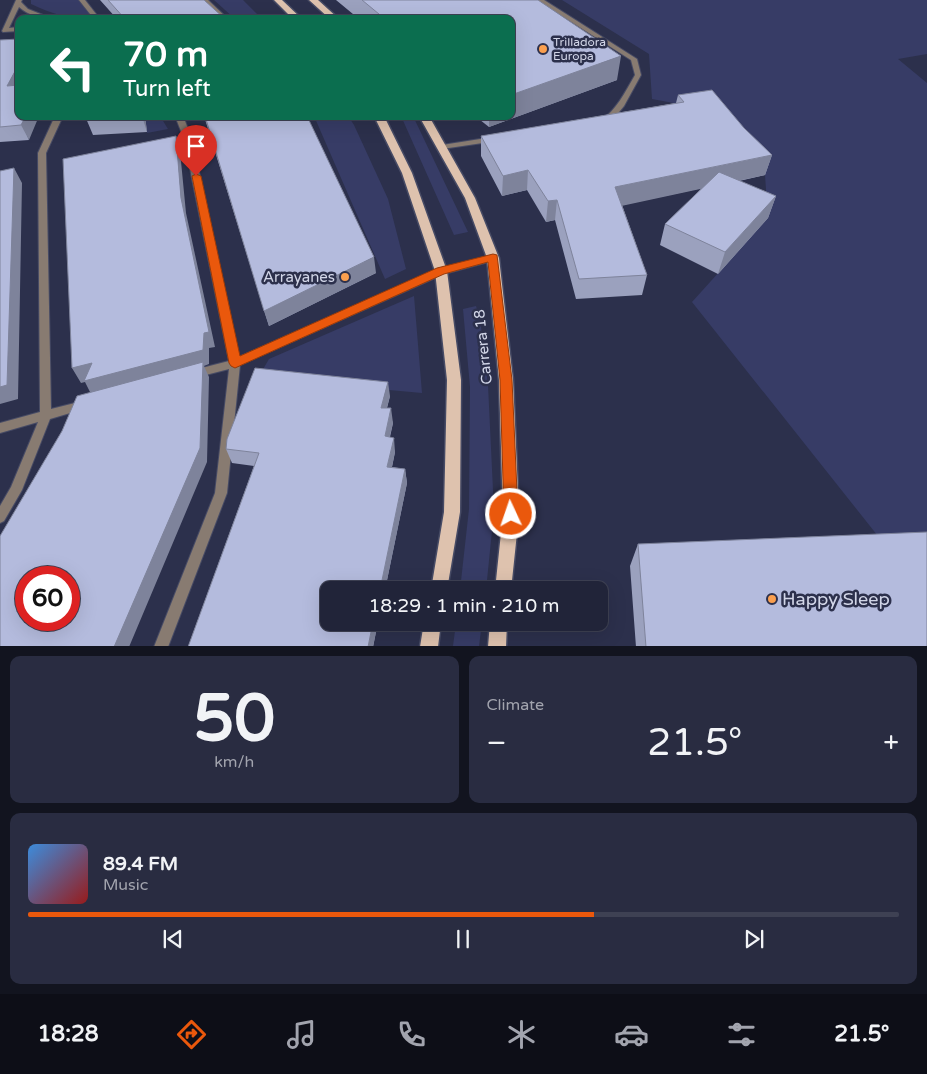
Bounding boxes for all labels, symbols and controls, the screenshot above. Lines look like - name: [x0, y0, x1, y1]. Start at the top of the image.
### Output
- text: 70 m: [123, 34, 208, 76]
- icon: left: [40, 35, 105, 100]
- place label: Trilladora Europa: [553, 35, 606, 63]
- marker: Trilladora Europa: [537, 43, 549, 55]
- text: Turn left: [123, 76, 211, 102]
- pin: [175, 125, 217, 176]
- icon: arrive: [182, 132, 210, 160]
- place label: Arrayanes: [263, 268, 335, 286]
- marker: Arrayanes: [339, 271, 351, 283]
- street label: Carrera 18: [470, 309, 496, 385]
- position arrow: [484, 487, 536, 539]
- speed limit sign: 60: [15, 566, 80, 631]
- place label: Happy Sleep: [782, 588, 890, 610]
- marker: Happy Sleep: [766, 593, 778, 605]
- text: 18:29 · 1 min · 210 m: [368, 595, 560, 617]
- text: 50: [193, 680, 275, 759]
- text: Climate: [487, 695, 544, 715]
- text: 21.5°: [647, 720, 742, 766]
- text: −: [487, 726, 506, 760]
- text: +: [883, 726, 899, 760]
- text: km/h: [214, 752, 254, 772]
- text: 89.4 FM: [103, 853, 178, 875]
- text: Music: [103, 875, 148, 895]
- icon: previous: [159, 925, 187, 953]
- icon: pause: [449, 925, 477, 953]
- icon: next: [740, 925, 768, 953]
- icon: directions: [174, 1017, 209, 1052]
- icon: music: [284, 1017, 319, 1052]
- icon: phone: [394, 1017, 429, 1052]
- icon: climate: [504, 1017, 539, 1052]
- icon: car: [614, 1017, 649, 1052]
- icon: filters: [724, 1017, 759, 1052]
- text: 18:28: [38, 1021, 99, 1047]
- text: 21.5°: [834, 1021, 889, 1047]

